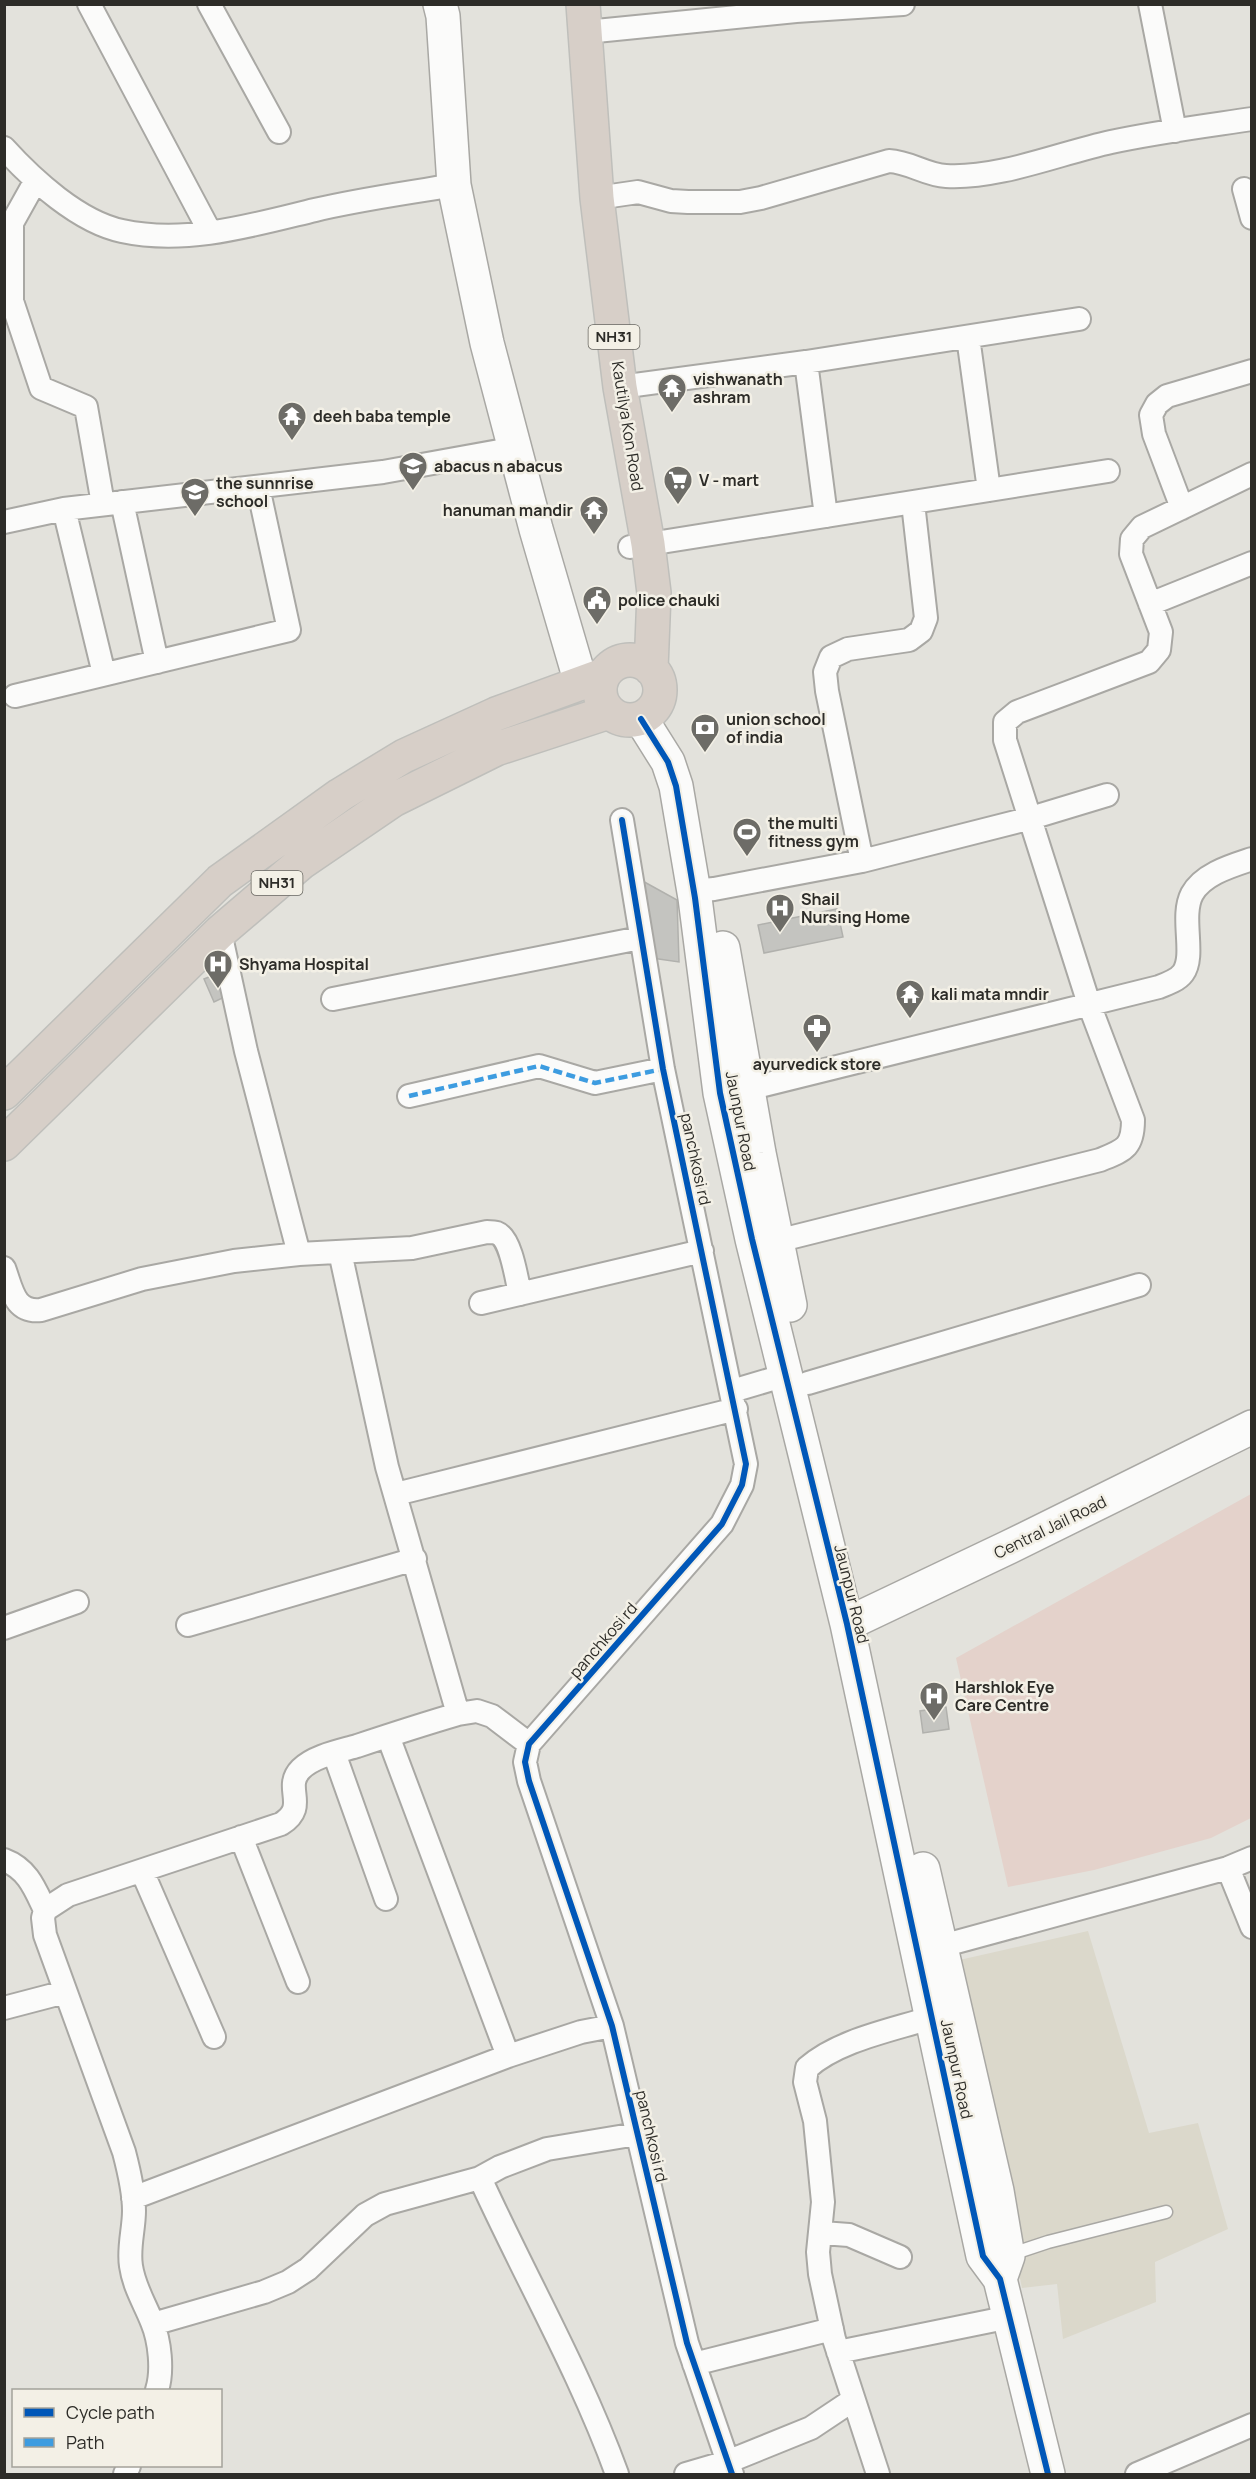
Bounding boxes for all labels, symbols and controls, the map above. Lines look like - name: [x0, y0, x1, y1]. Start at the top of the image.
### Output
- road number: NH31: [588, 325, 640, 349]
- street label: Kautilya Kon Road: [607, 360, 649, 492]
- place label: vishwanath ashram: [693, 368, 783, 408]
- temple icon: vishwanath ashram: [656, 372, 688, 414]
- temple icon: deeh baba temple: [276, 400, 308, 442]
- place label: deeh baba temple: [313, 405, 451, 427]
- school or university icon: abacus n abacus: [397, 450, 429, 492]
- place label: abacus n abacus: [434, 455, 563, 477]
- supermarket icon: V - mart: [662, 464, 694, 506]
- place label: V - mart: [699, 469, 759, 491]
- place label: the sunnrise school: [216, 472, 314, 512]
- school or university icon: the sunnrise school: [179, 476, 211, 518]
- temple icon: hanuman mandir: [578, 494, 610, 536]
- place label: hanuman mandir: [443, 499, 573, 521]
- public building icon: police chauki: [581, 584, 613, 626]
- place label: police chauki: [618, 589, 720, 611]
- place label: union school of india: [726, 708, 826, 748]
- bank icon: union school of india: [689, 712, 721, 754]
- place label: the multi fitness gym: [768, 812, 859, 852]
- sports icon: the multi fitness gym: [731, 816, 763, 858]
- road number: NH31: [252, 871, 302, 895]
- place label: Shail Nursing Home: [801, 888, 910, 928]
- hospital icon: Shail Nursing Home: [764, 892, 796, 934]
- hospital icon: Shyama Hospital: [202, 948, 234, 990]
- place label: Shyama Hospital: [239, 953, 369, 975]
- temple icon: kali mata mndir: [894, 978, 926, 1020]
- place label: kali mata mndir: [931, 983, 1049, 1005]
- pharmacy icon: ayurvedick store: [801, 1012, 833, 1054]
- place label: ayurvedick store: [753, 1053, 882, 1075]
- street label: Jaunpur Road: [721, 1069, 761, 1173]
- street label: panchkosi rd: [675, 1111, 717, 1207]
- street label: Central Jail Road: [990, 1490, 1110, 1564]
- street label: Jaunpur Road: [829, 1542, 875, 1646]
- street label: panchkosi rd: [564, 1597, 642, 1683]
- place label: Harshlok Eye Care Centre: [955, 1676, 1055, 1716]
- hospital icon: Harshlok Eye Care Centre: [918, 1680, 950, 1722]
- street label: Jaunpur Road: [936, 2017, 978, 2121]
- street label: panchkosi rd: [631, 2088, 673, 2184]
- legend: [12, 2389, 222, 2467]
- text: Cycle path: [66, 2400, 155, 2424]
- text: Path: [66, 2430, 104, 2454]

